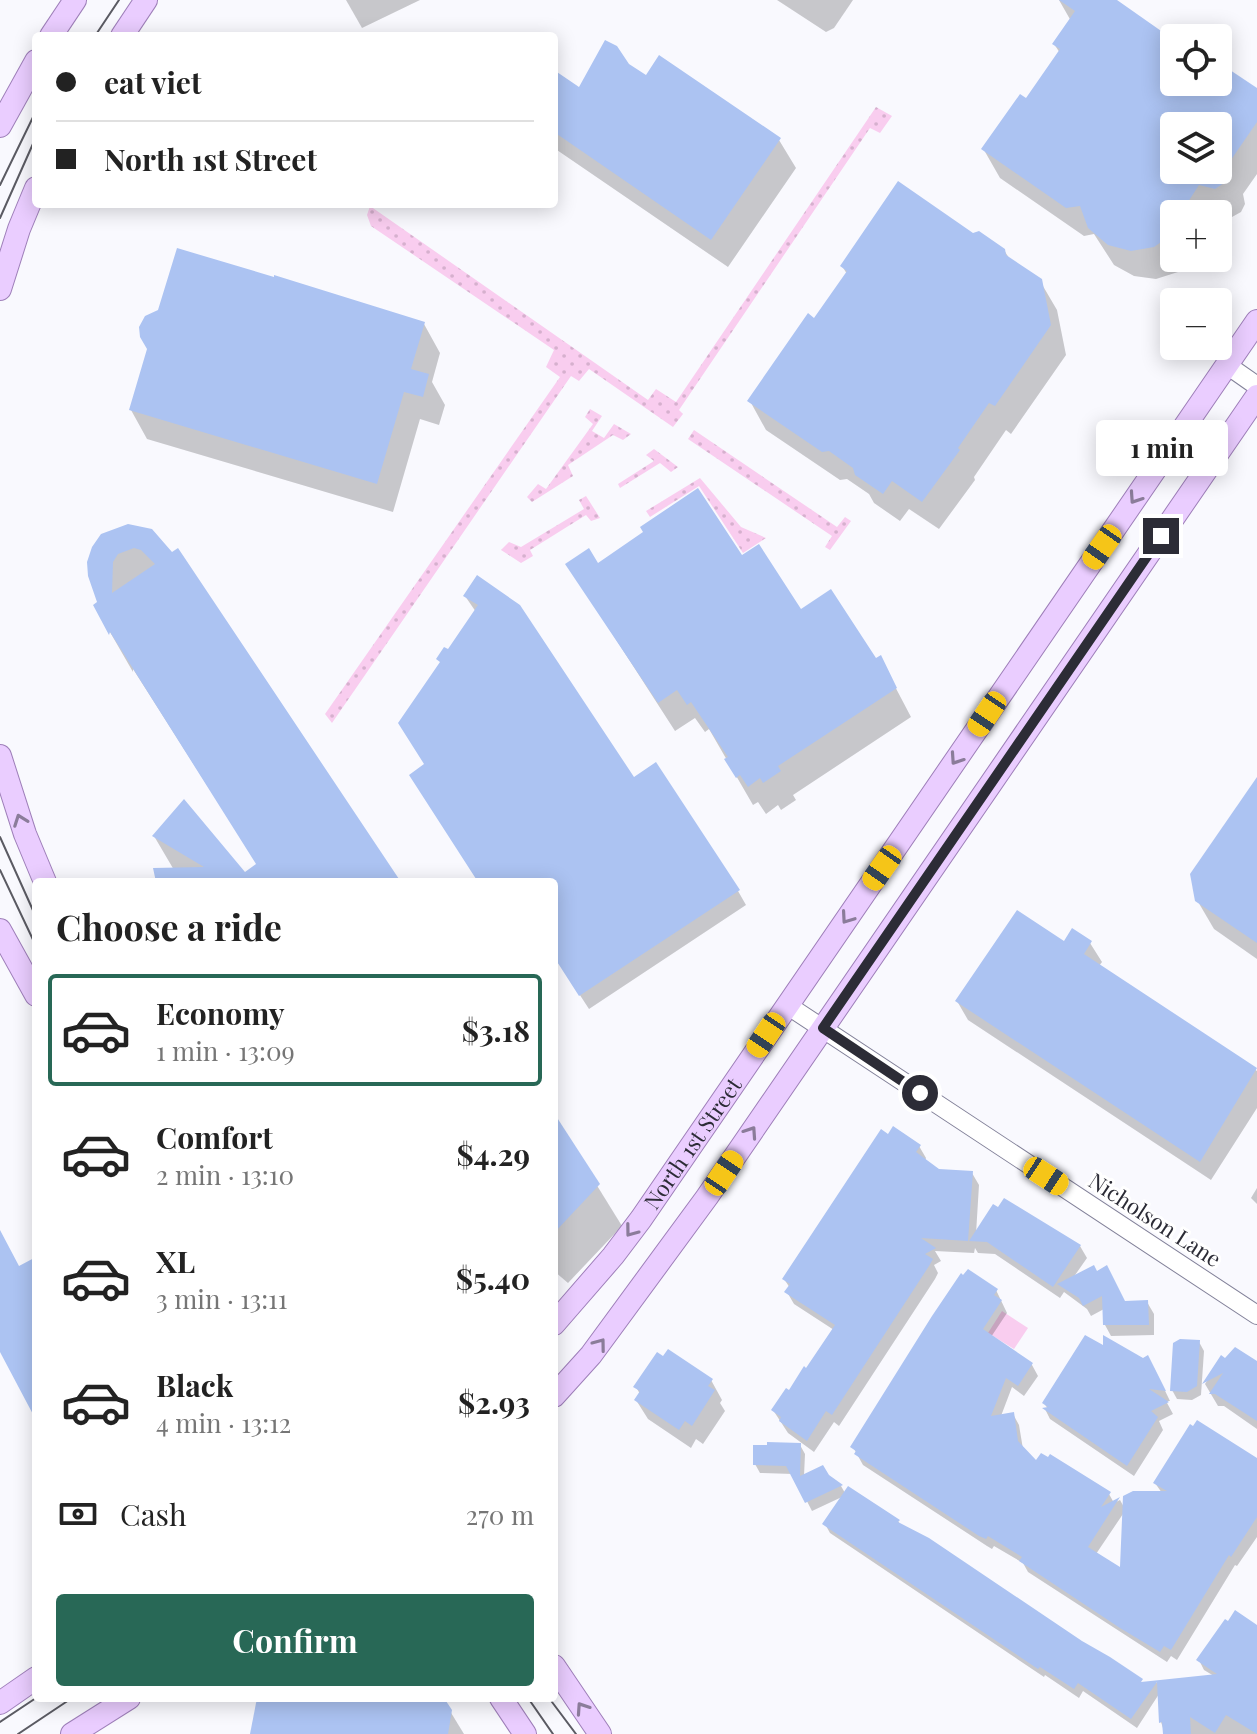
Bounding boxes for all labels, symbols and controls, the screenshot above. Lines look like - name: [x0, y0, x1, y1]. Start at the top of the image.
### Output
- map controls: [1160, 24, 1232, 360]
- button: locate: [1160, 24, 1232, 96]
- text: eat viet: [104, 62, 202, 102]
- button: layers: [1160, 112, 1232, 184]
- text: North 1st Street: [104, 139, 317, 179]
- button: +: [1160, 200, 1232, 272]
- button: −: [1160, 288, 1232, 360]
- callout: 1 min: [1095, 420, 1227, 476]
- text: 1 min: [1130, 430, 1194, 465]
- one-way arrow: [1130, 490, 1145, 504]
- route end: [1143, 518, 1179, 554]
- car: [1078, 520, 1126, 574]
- car: [964, 687, 1010, 741]
- one-way arrow: [951, 750, 966, 765]
- one-way arrow: [14, 814, 30, 828]
- car: [858, 841, 906, 895]
- text: Choose a ride: [56, 902, 282, 950]
- one-way arrow: [842, 910, 857, 924]
- text: Economy: [156, 993, 285, 1033]
- icon: car: [60, 994, 132, 1066]
- car: [743, 1008, 789, 1062]
- text: $3.18: [462, 1010, 530, 1050]
- text: 1 min · 13:09: [156, 1033, 295, 1068]
- street label: North 1st Street: [636, 1070, 748, 1215]
- route start: [902, 1075, 938, 1111]
- text: Comfort: [156, 1117, 273, 1157]
- icon: car: [60, 1118, 132, 1190]
- one-way arrow: [741, 1127, 756, 1141]
- text: $4.29: [457, 1134, 530, 1174]
- car: [701, 1146, 747, 1200]
- car: [1019, 1153, 1073, 1199]
- text: 2 min · 13:10: [156, 1157, 294, 1192]
- street label: Nicholson Lane: [1084, 1165, 1227, 1273]
- one-way arrow: [627, 1223, 641, 1237]
- text: XL: [156, 1241, 195, 1281]
- icon: car: [60, 1242, 132, 1314]
- text: $5.40: [456, 1258, 530, 1298]
- text: 3 min · 13:11: [156, 1281, 287, 1316]
- one-way arrow: [590, 1338, 604, 1353]
- text: Black: [156, 1365, 233, 1405]
- icon: car: [60, 1366, 132, 1438]
- text: $2.93: [458, 1382, 530, 1422]
- text: 4 min · 13:12: [156, 1405, 291, 1440]
- icon: cash: [56, 1492, 100, 1536]
- text: Cash: [120, 1494, 187, 1534]
- text: 270 m: [466, 1497, 534, 1532]
- button: Confirm: [56, 1594, 534, 1686]
- one-way arrow: [577, 1702, 592, 1717]

